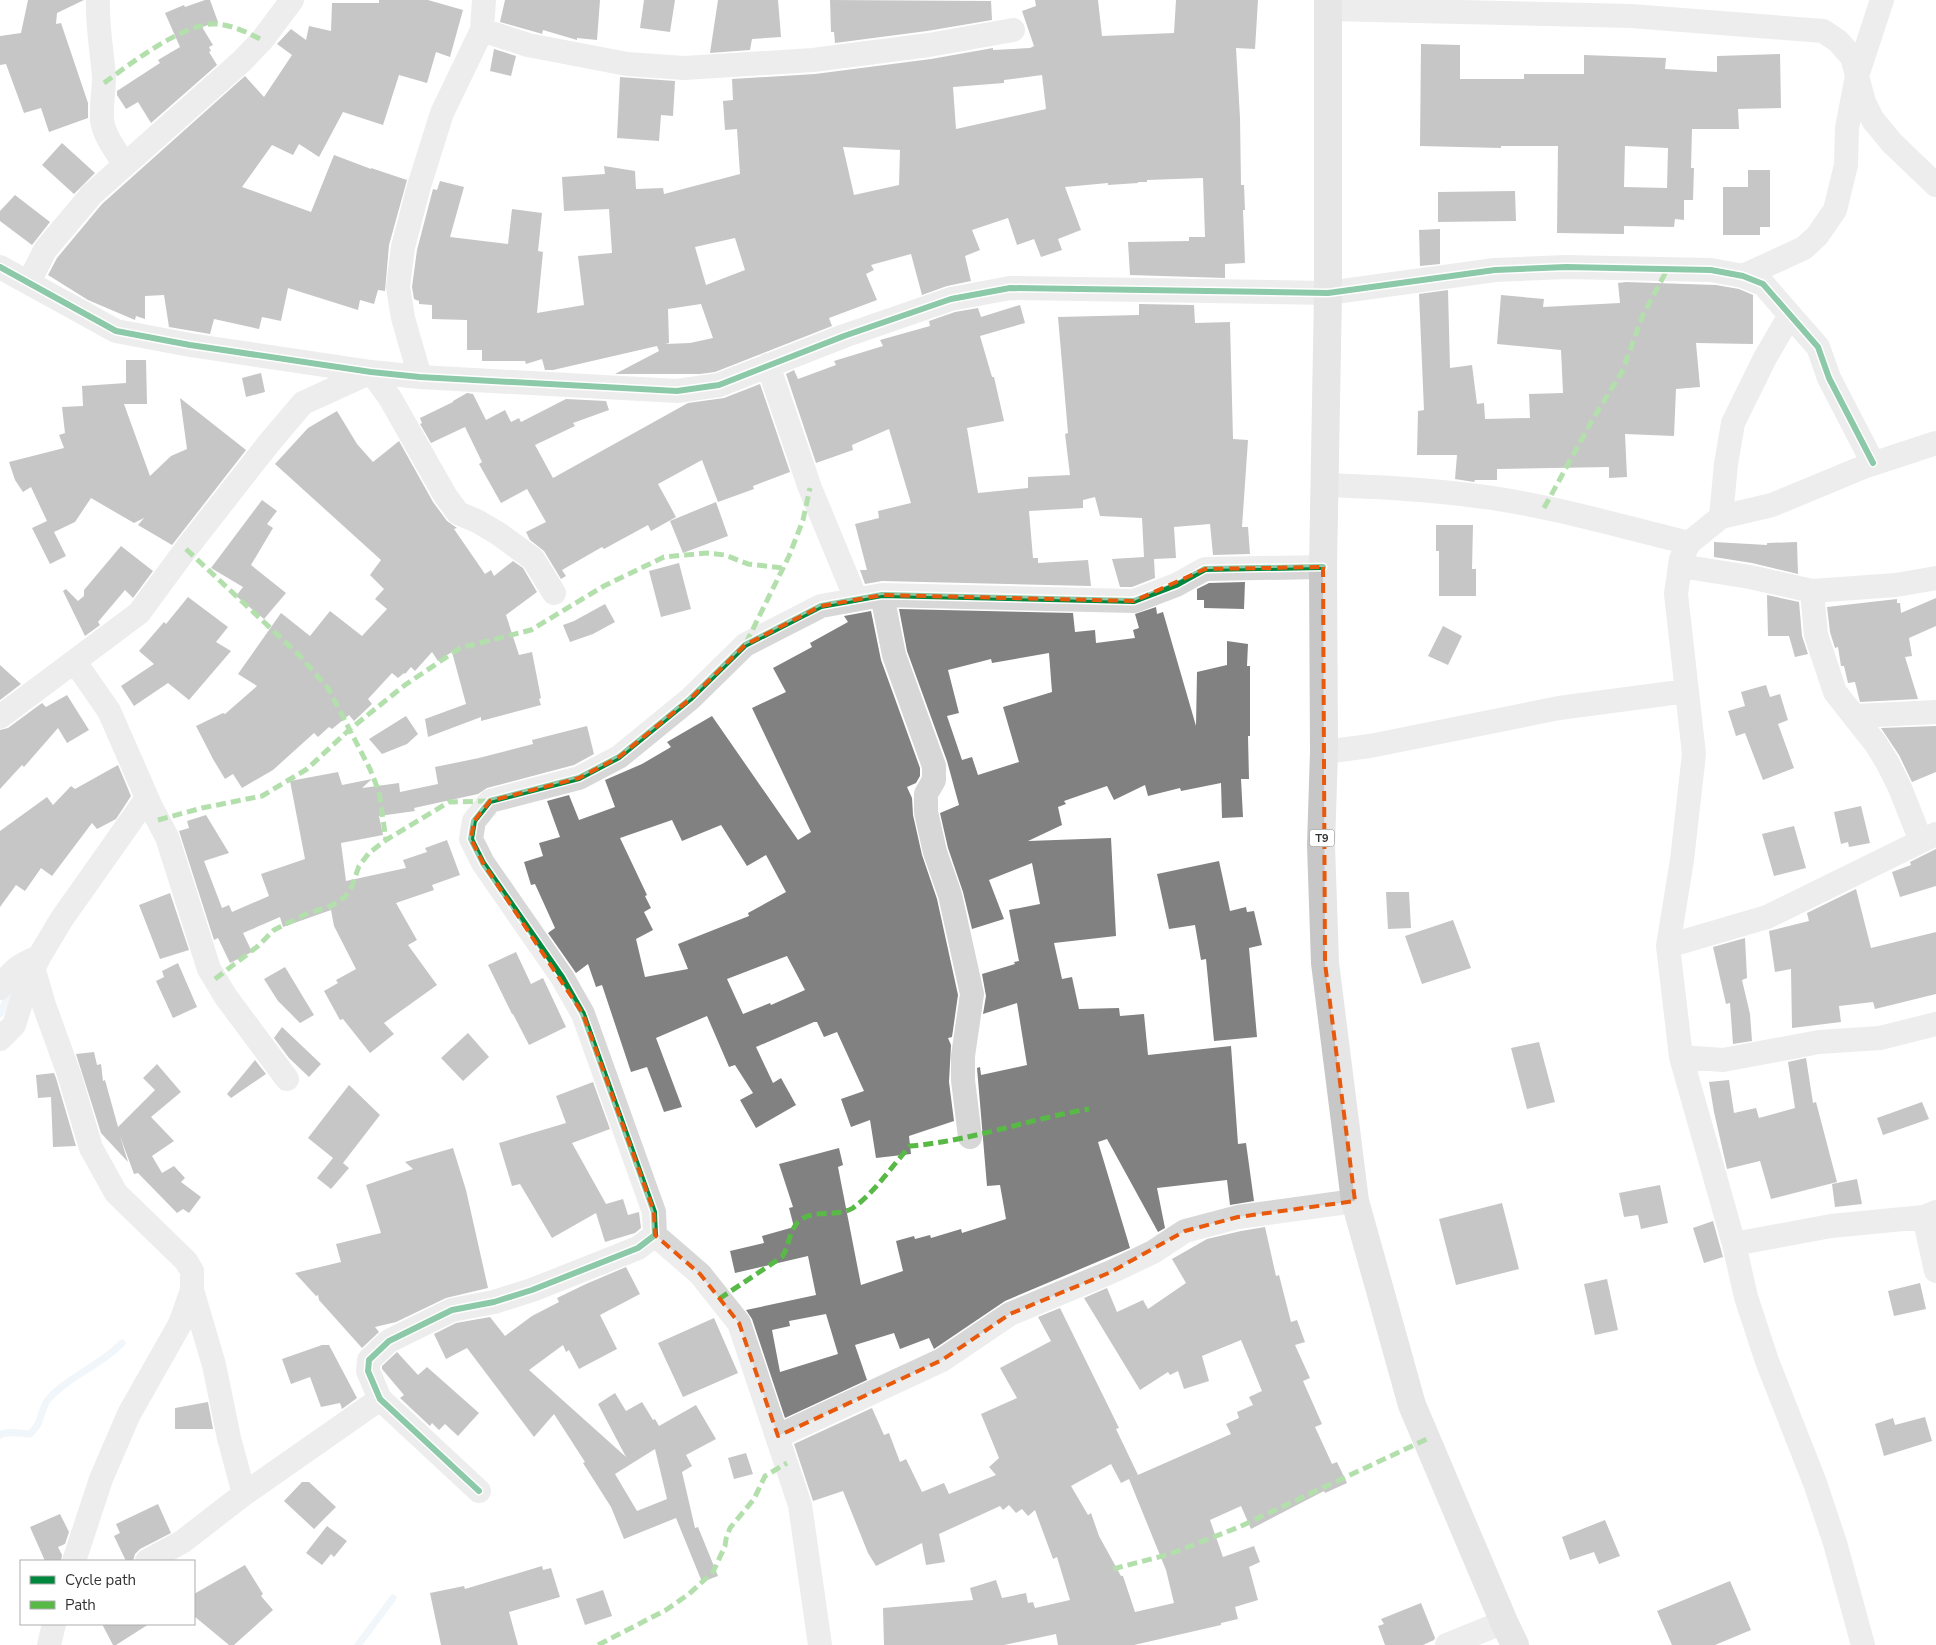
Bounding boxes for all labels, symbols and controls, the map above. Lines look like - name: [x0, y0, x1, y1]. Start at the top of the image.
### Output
- road number: T9: [1310, 830, 1334, 846]
- legend: [20, 1560, 195, 1625]
- text: Cycle path: [65, 1570, 136, 1590]
- text: Path: [65, 1595, 96, 1615]

